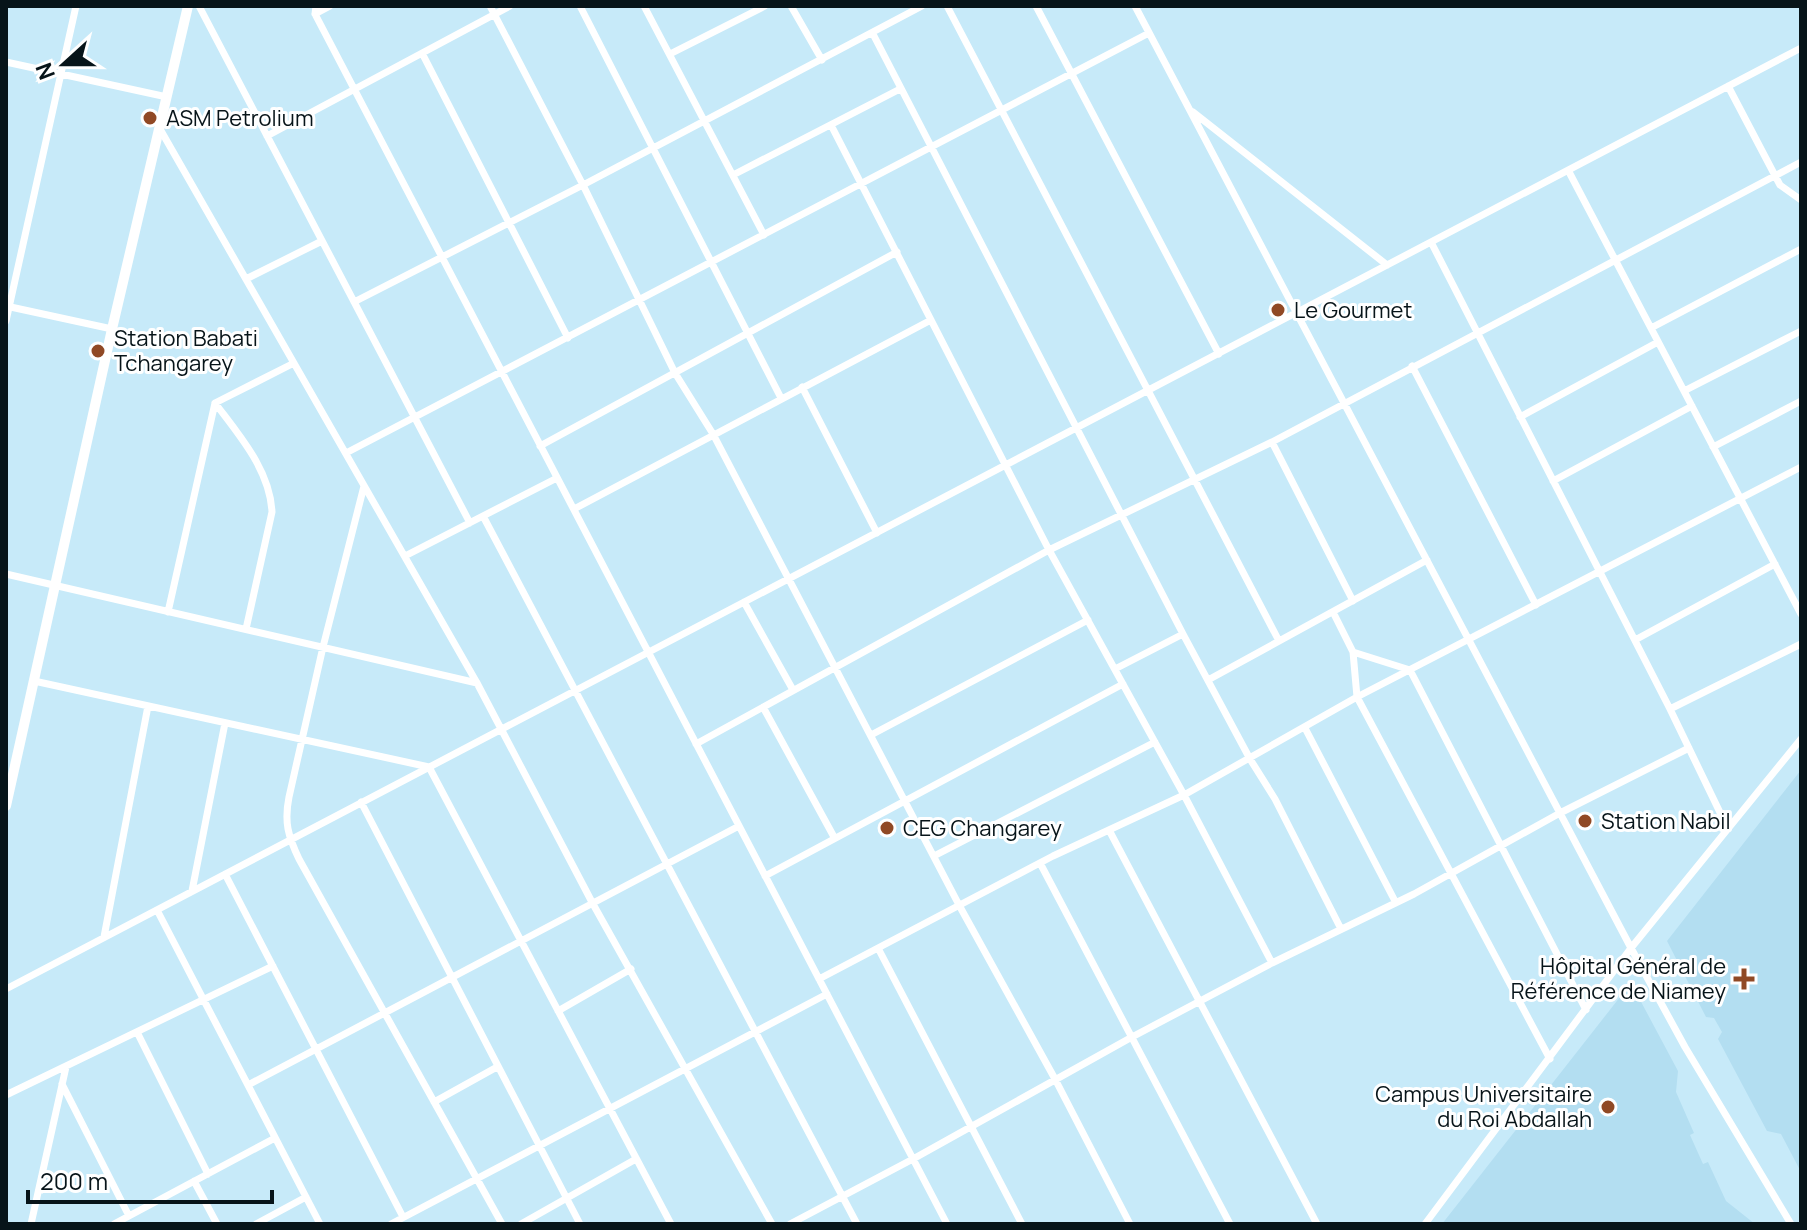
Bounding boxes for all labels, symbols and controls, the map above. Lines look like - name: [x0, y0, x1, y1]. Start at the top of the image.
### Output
- north arrow: [24, 24, 104, 104]
- text: N: [28, 58, 62, 84]
- place label: ASM Petrolium: [166, 103, 314, 133]
- marker: ASM Petrolium: [141, 109, 159, 127]
- place label: Le Gourmet: [1294, 295, 1412, 325]
- marker: Le Gourmet: [1269, 301, 1287, 319]
- place label: Station Babati Tchangarey: [114, 323, 258, 378]
- marker: Station Babati Tchangarey: [89, 342, 107, 360]
- place label: Station Nabil: [1601, 806, 1731, 836]
- marker: Station Nabil: [1576, 812, 1594, 830]
- place label: CEG Changarey: [903, 813, 1062, 843]
- marker: CEG Changarey: [878, 819, 896, 837]
- place label: Hôpital Général de Référence de Niamey: [1511, 951, 1726, 1006]
- marker: Hôpital Général de Référence de Niamey: [1733, 968, 1755, 990]
- place label: Campus Universitaire du Roi Abdallah: [1375, 1079, 1592, 1134]
- marker: Campus Universitaire du Roi Abdallah: [1599, 1098, 1617, 1116]
- scale bar: [28, 1154, 272, 1204]
- text: 200 m: [40, 1164, 108, 1197]

